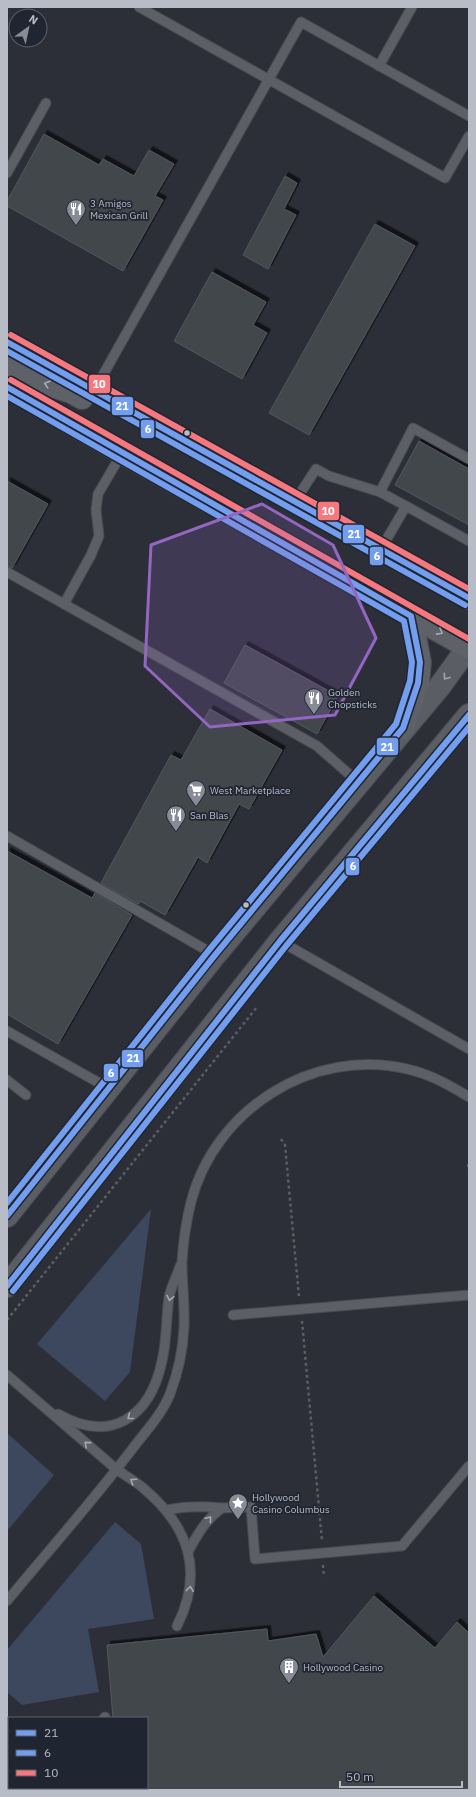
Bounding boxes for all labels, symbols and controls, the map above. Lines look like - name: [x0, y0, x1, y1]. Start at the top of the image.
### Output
- north arrow: [8, 8, 48, 48]
- text: N: [26, 12, 41, 28]
- place label: 3 Amigos Mexican Grill: [90, 197, 148, 222]
- restaurant icon: 3 Amigos Mexican Grill: [65, 198, 87, 226]
- line badge: 10: [88, 374, 111, 394]
- text: 10: [92, 377, 106, 391]
- one-way arrow: [44, 380, 51, 389]
- line badge: 21: [111, 396, 134, 416]
- text: 21: [115, 399, 129, 413]
- line badge: 6: [140, 419, 155, 439]
- text: 6: [145, 422, 152, 436]
- unlabelled marker: [182, 428, 192, 438]
- line badge: 10: [317, 501, 340, 521]
- text: 10: [321, 504, 335, 518]
- line badge: 21: [342, 524, 365, 544]
- text: 21: [347, 527, 361, 541]
- line badge: 6: [369, 546, 384, 566]
- text: 6: [374, 549, 381, 563]
- one-way arrow: [436, 627, 443, 635]
- one-way arrow: [443, 673, 451, 680]
- place label: Golden Chopsticks: [328, 686, 377, 711]
- restaurant icon: Golden Chopsticks: [303, 687, 325, 715]
- line badge: 21: [376, 737, 399, 756]
- text: 21: [380, 740, 394, 754]
- supermarket icon: West Marketplace: [185, 779, 207, 807]
- place label: West Marketplace: [210, 784, 291, 797]
- restaurant icon: San Blas: [165, 804, 187, 832]
- place label: San Blas: [190, 809, 229, 822]
- line badge: 6: [345, 857, 360, 876]
- text: 6: [350, 859, 357, 873]
- unlabelled marker: [241, 900, 251, 910]
- line badge: 21: [121, 1049, 144, 1068]
- text: 21: [126, 1051, 140, 1065]
- line badge: 6: [103, 1063, 119, 1082]
- text: 6: [108, 1066, 115, 1080]
- one-way arrow: [166, 1294, 175, 1301]
- one-way arrow: [128, 1412, 135, 1419]
- one-way arrow: [84, 1442, 92, 1449]
- one-way arrow: [130, 1478, 137, 1486]
- place label: Hollywood Casino Columbus: [252, 1491, 330, 1516]
- place icon: Hollywood Casino Columbus: [227, 1492, 249, 1520]
- one-way arrow: [205, 1517, 212, 1524]
- one-way arrow: [185, 1586, 194, 1592]
- building icon: Hollywood Casino: [278, 1656, 300, 1684]
- place label: Hollywood Casino: [303, 1661, 384, 1674]
- legend: [8, 1717, 148, 1789]
- text: 21: [44, 1725, 58, 1740]
- text: 6: [44, 1745, 51, 1760]
- scale bar: [340, 1763, 462, 1789]
- text: 10: [44, 1765, 58, 1780]
- text: 50 m: [346, 1769, 374, 1784]

